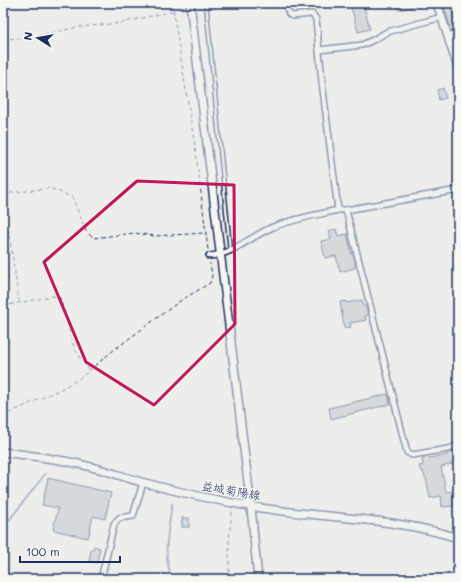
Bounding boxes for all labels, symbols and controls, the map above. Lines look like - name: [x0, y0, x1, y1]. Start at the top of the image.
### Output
- north arrow: [18, 18, 58, 58]
- text: N: [20, 30, 36, 42]
- street label: 益城菊陽線: [200, 477, 262, 503]
- scale bar: [20, 538, 120, 564]
- text: 100 m: [26, 543, 60, 559]

